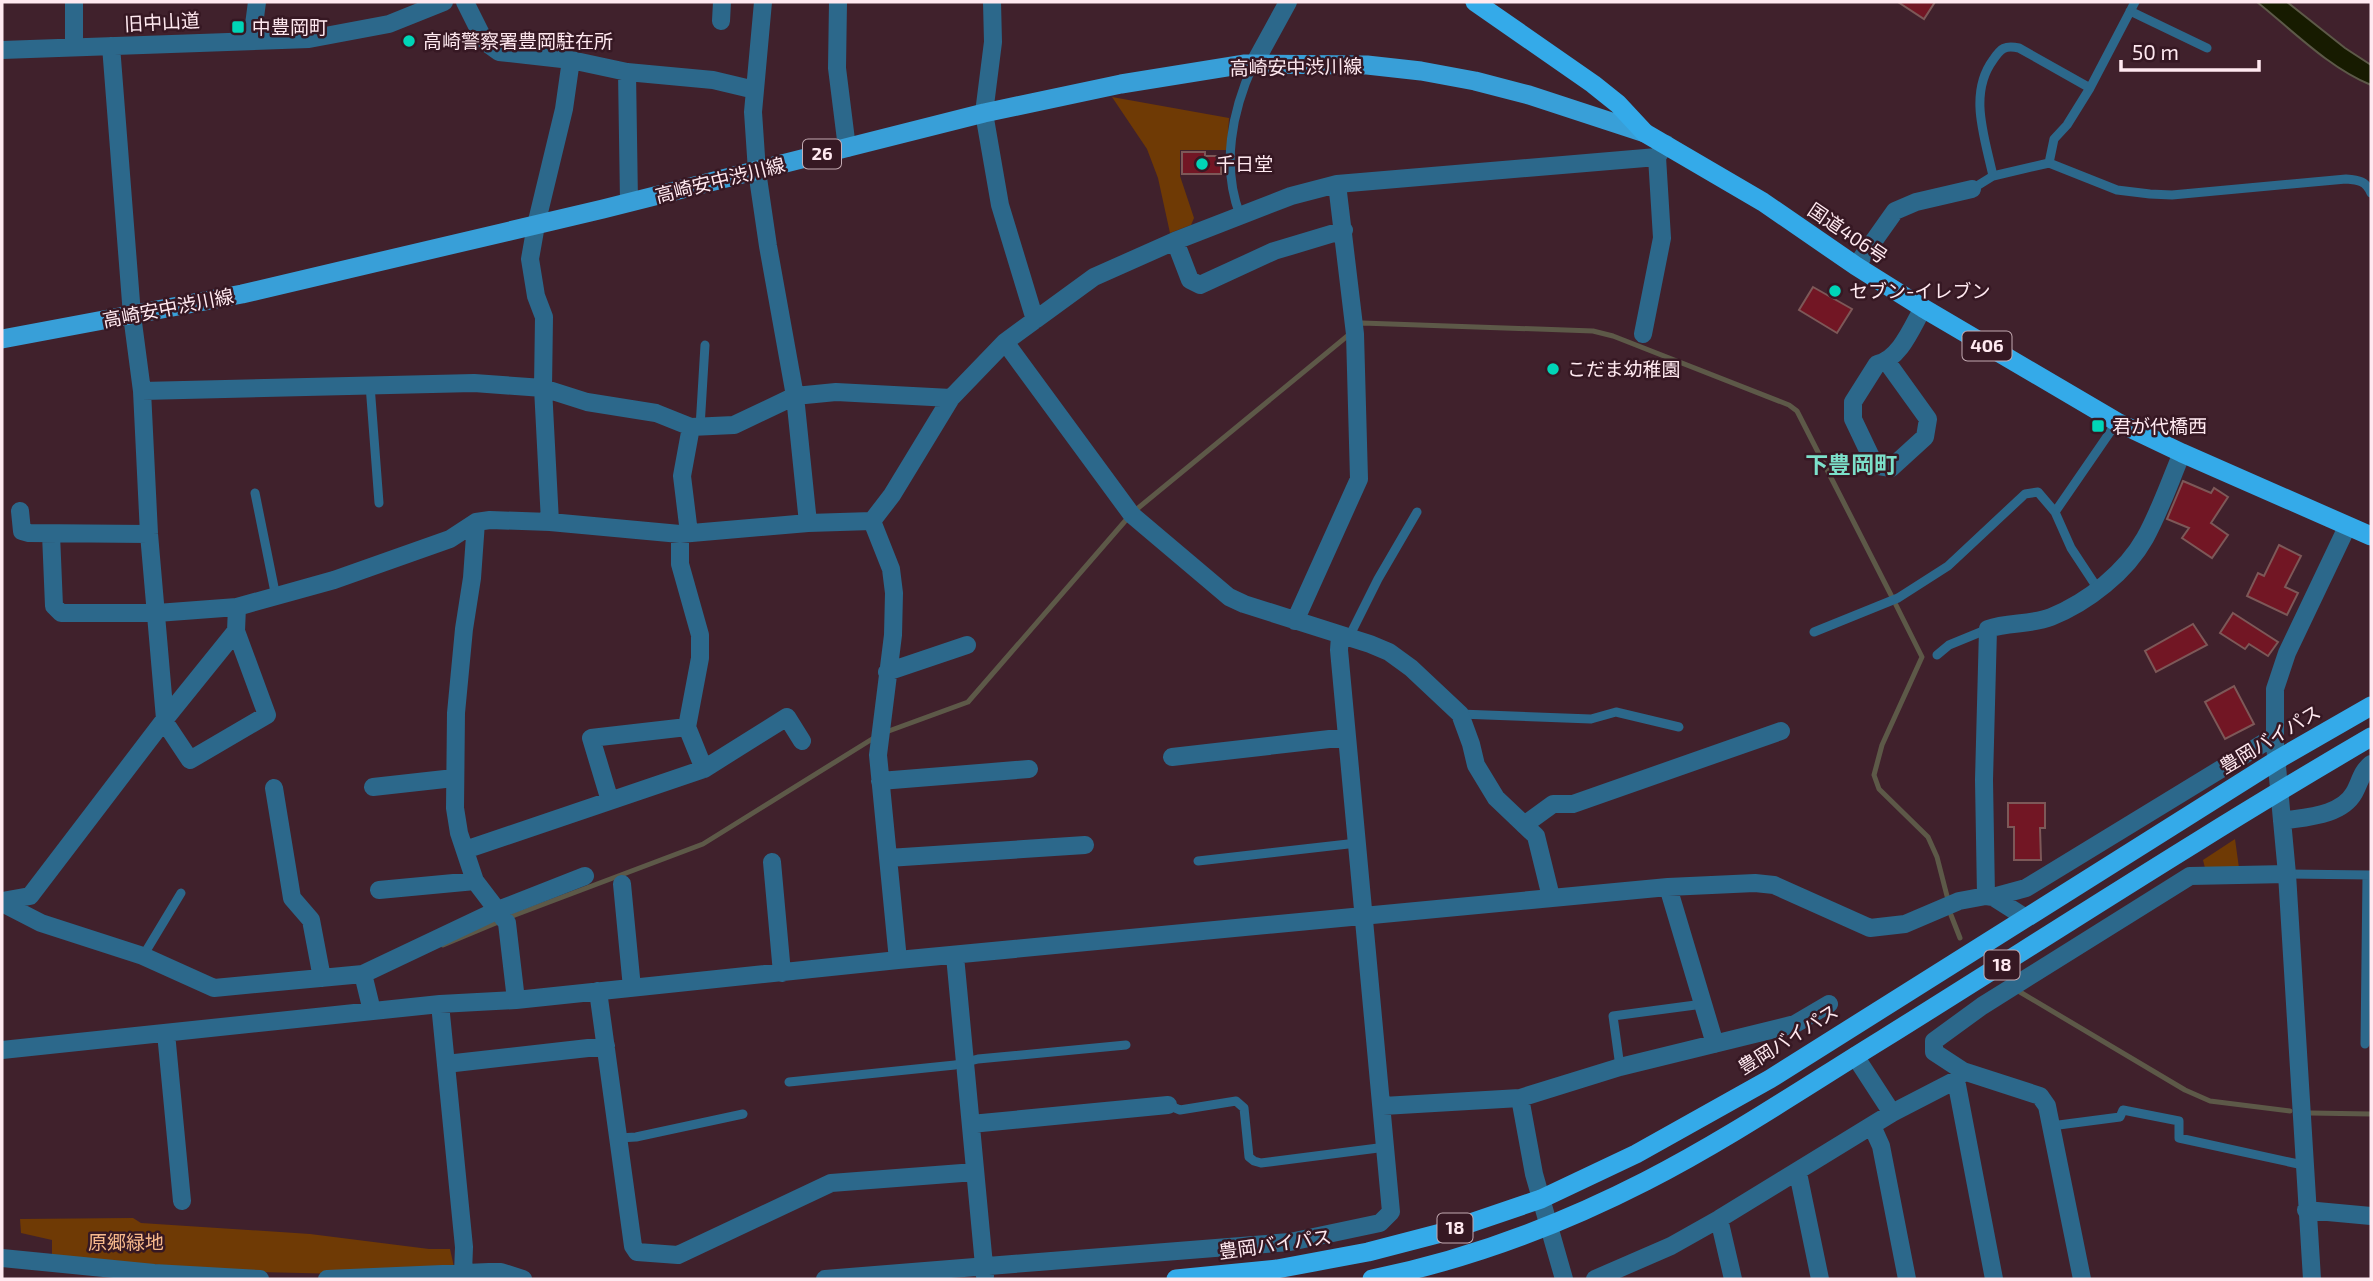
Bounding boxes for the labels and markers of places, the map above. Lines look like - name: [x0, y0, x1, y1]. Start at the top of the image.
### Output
- place label: 中豊岡町: [252, 15, 328, 38]
- marker: 中豊岡町: [230, 19, 246, 35]
- place label: 高崎警察署豊岡駐在所: [423, 29, 613, 52]
- marker: 高崎警察署豊岡駐在所: [401, 33, 417, 49]
- place label: 千日堂: [1216, 152, 1273, 175]
- marker: 千日堂: [1194, 156, 1210, 172]
- place label: セブン-イレブン: [1849, 279, 1991, 302]
- marker: セブン-イレブン: [1827, 283, 1843, 299]
- place label: こだま幼稚園: [1567, 357, 1681, 380]
- marker: こだま幼稚園: [1545, 361, 1561, 377]
- place label: 君が代橋西: [2112, 414, 2207, 437]
- marker: 君が代橋西: [2090, 418, 2106, 434]

